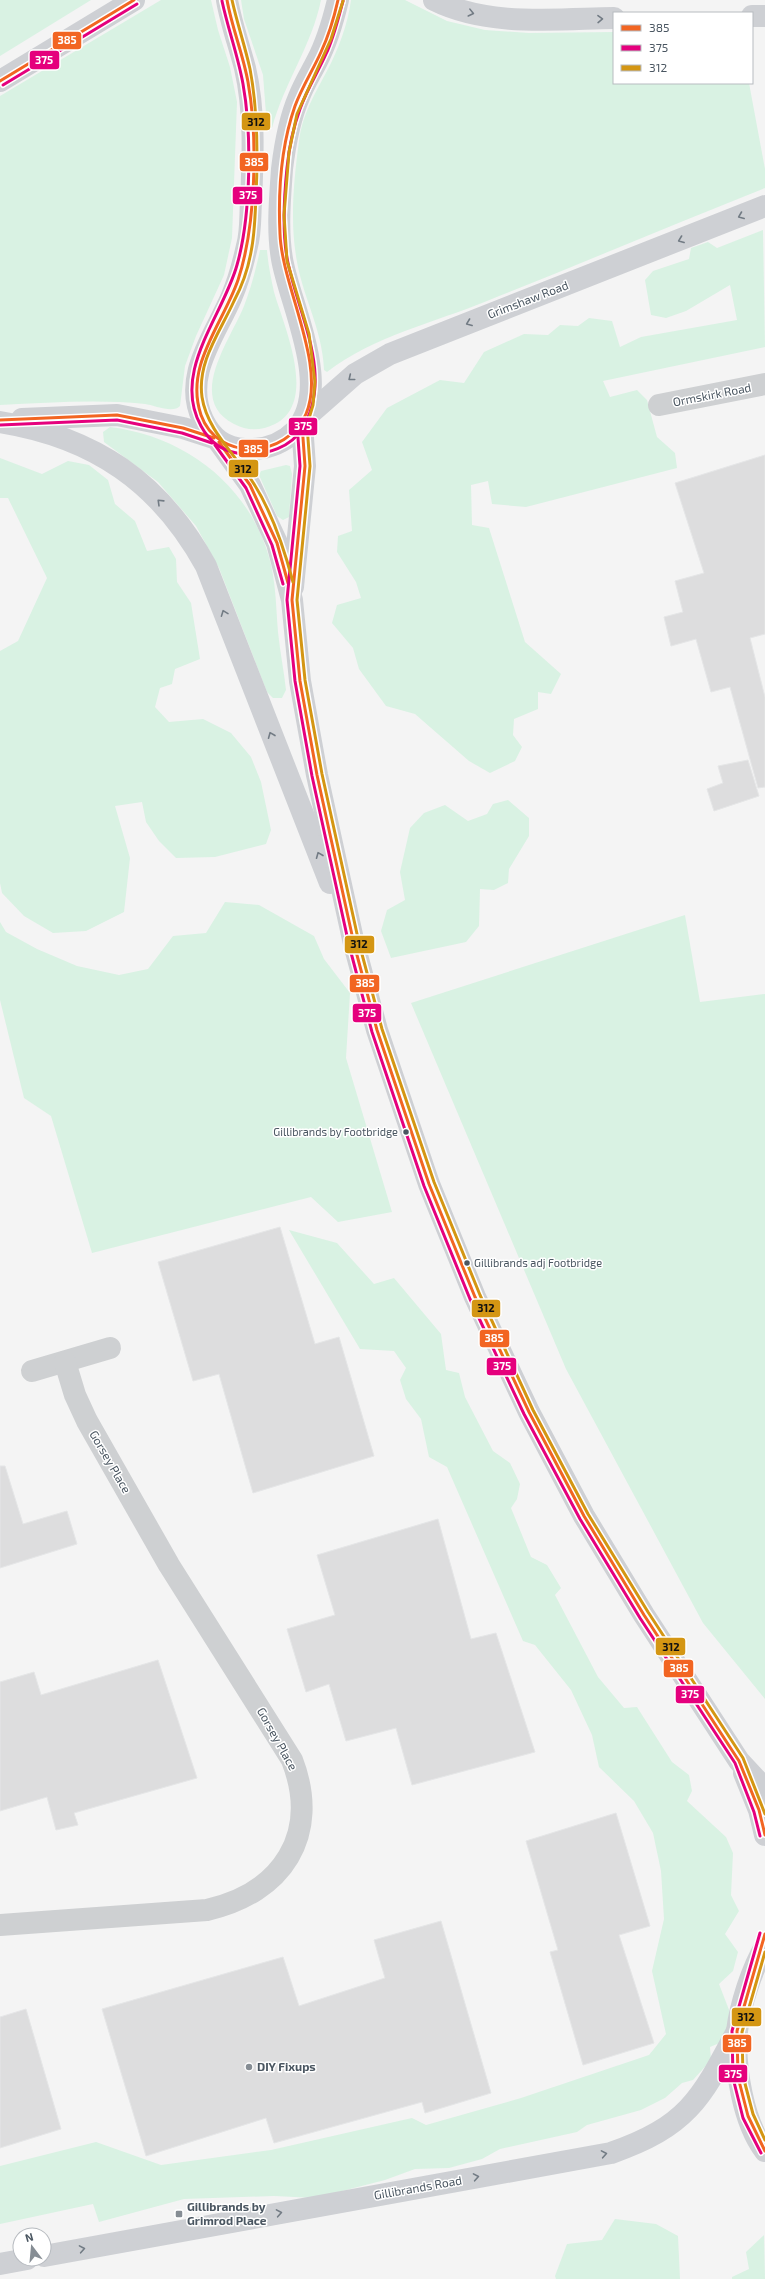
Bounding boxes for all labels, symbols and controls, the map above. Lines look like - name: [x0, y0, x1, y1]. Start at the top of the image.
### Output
- one-way arrow: [467, 8, 474, 17]
- legend: [613, 12, 753, 84]
- one-way arrow: [597, 15, 603, 23]
- text: 385: [649, 20, 669, 34]
- line badge: 385: [52, 31, 82, 50]
- text: 385: [57, 33, 77, 46]
- text: 375: [649, 40, 668, 54]
- line badge: 375: [29, 50, 60, 70]
- text: 375: [35, 53, 53, 66]
- text: 312: [649, 60, 667, 74]
- line badge: 312: [241, 112, 271, 131]
- text: 312: [247, 115, 265, 128]
- line badge: 385: [239, 152, 269, 172]
- text: 385: [244, 155, 264, 168]
- line badge: 375: [232, 186, 263, 205]
- text: 375: [239, 188, 257, 201]
- one-way arrow: [738, 211, 745, 219]
- one-way arrow: [677, 235, 684, 243]
- street label: Grimshaw Road: [485, 277, 570, 321]
- one-way arrow: [465, 318, 473, 326]
- one-way arrow: [349, 373, 356, 380]
- street label: Ormskirk Road: [671, 380, 752, 408]
- line badge: 375: [288, 417, 318, 436]
- text: 375: [294, 419, 312, 432]
- line badge: 385: [238, 439, 269, 458]
- text: 385: [243, 442, 263, 455]
- line badge: 312: [228, 459, 259, 478]
- text: 312: [234, 462, 252, 475]
- one-way arrow: [157, 499, 165, 507]
- one-way arrow: [221, 610, 229, 617]
- one-way arrow: [267, 731, 275, 738]
- one-way arrow: [316, 852, 324, 859]
- line badge: 312: [344, 935, 375, 954]
- text: 312: [350, 937, 368, 950]
- line badge: 385: [349, 974, 380, 993]
- text: 385: [355, 976, 375, 989]
- line badge: 375: [352, 1003, 382, 1023]
- text: 375: [358, 1006, 376, 1019]
- place label: Gillibrands by Footbridge: [273, 1125, 398, 1138]
- marker: Gillibrands by Footbridge: [401, 1127, 411, 1137]
- place label: Gillibrands adj Footbridge: [474, 1256, 602, 1270]
- marker: Gillibrands adj Footbridge: [462, 1258, 472, 1268]
- line badge: 312: [471, 1299, 501, 1318]
- text: 312: [477, 1301, 495, 1314]
- line badge: 385: [479, 1329, 510, 1348]
- text: 385: [484, 1331, 504, 1344]
- line badge: 375: [486, 1357, 517, 1376]
- text: 375: [493, 1359, 511, 1372]
- street label: Gorsey Place: [87, 1428, 134, 1495]
- line badge: 312: [655, 1637, 686, 1656]
- text: 312: [662, 1640, 680, 1653]
- line badge: 385: [663, 1659, 694, 1678]
- text: 385: [669, 1661, 689, 1674]
- line badge: 375: [675, 1685, 705, 1704]
- text: 375: [681, 1687, 699, 1700]
- street label: Gorsey Place: [255, 1705, 301, 1772]
- line badge: 312: [731, 2007, 762, 2027]
- text: 312: [737, 2010, 755, 2023]
- line badge: 385: [722, 2034, 752, 2053]
- text: 385: [727, 2036, 747, 2049]
- place label: DIY Fixups: [257, 2059, 316, 2073]
- marker: DIY Fixups: [244, 2062, 254, 2072]
- line badge: 375: [718, 2064, 748, 2083]
- text: 375: [724, 2067, 742, 2080]
- one-way arrow: [601, 2151, 607, 2159]
- street label: Gillibrands Road: [373, 2172, 463, 2202]
- one-way arrow: [473, 2174, 479, 2182]
- place label: Gillibrands by Grimrod Place: [187, 2199, 267, 2227]
- marker: Gillibrands by Grimrod Place: [174, 2209, 184, 2219]
- one-way arrow: [276, 2209, 282, 2218]
- north arrow: [12, 2227, 52, 2267]
- text: N: [23, 2230, 35, 2244]
- one-way arrow: [79, 2245, 85, 2254]

